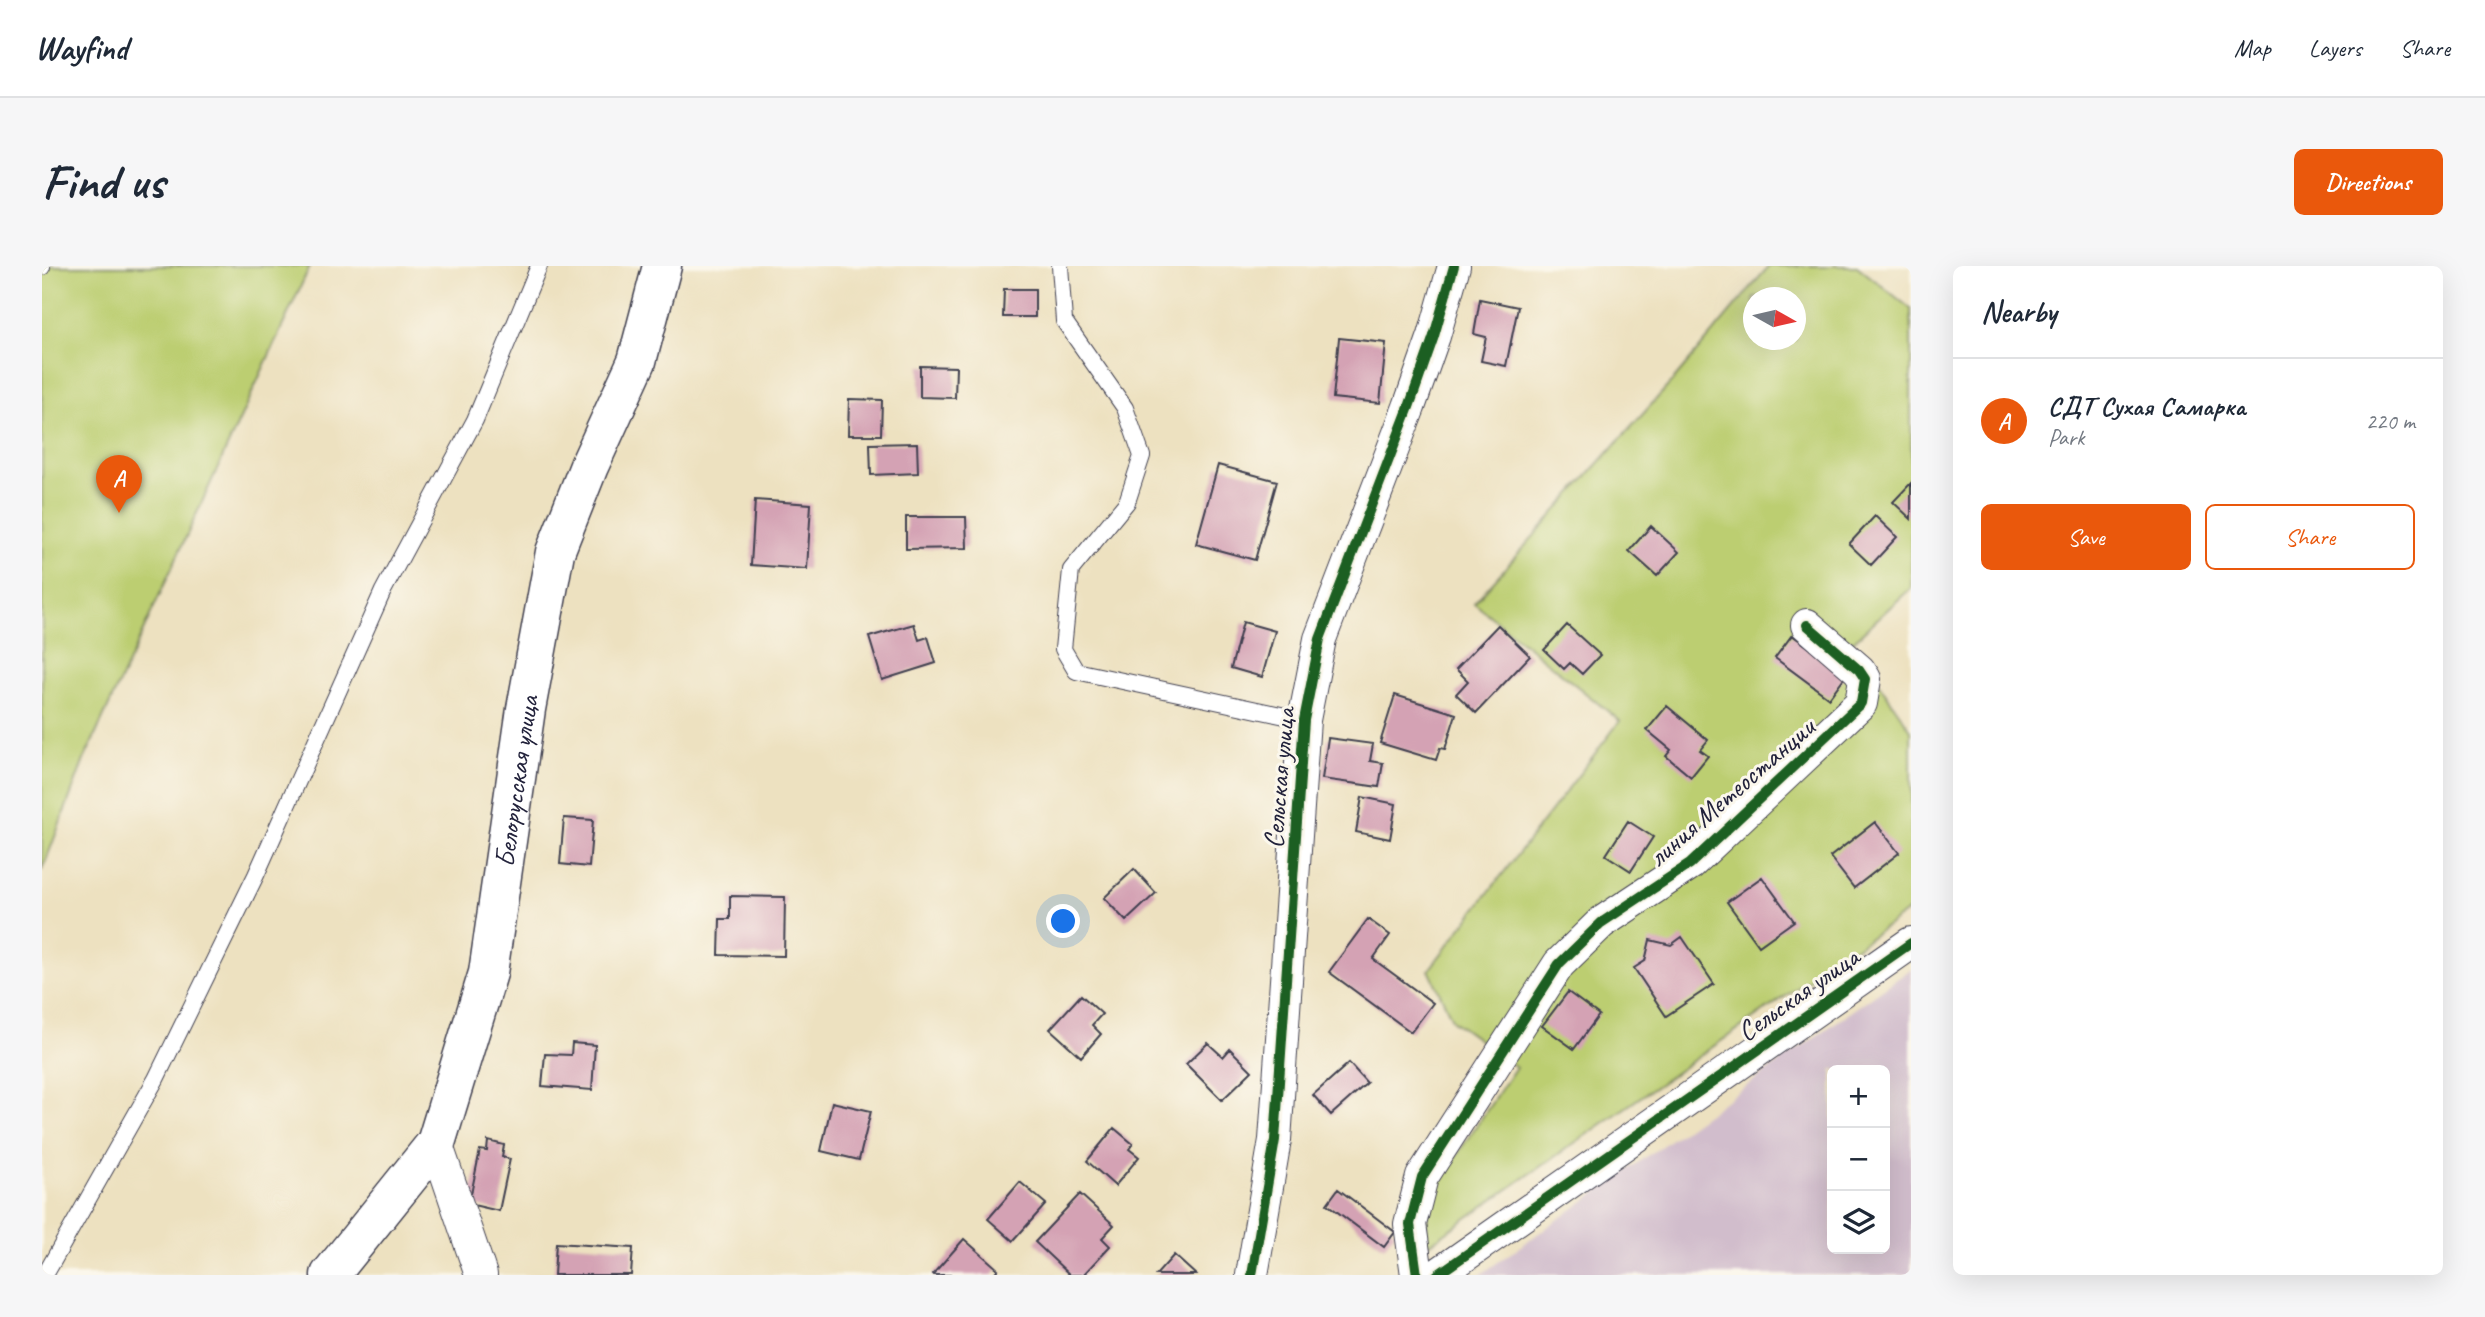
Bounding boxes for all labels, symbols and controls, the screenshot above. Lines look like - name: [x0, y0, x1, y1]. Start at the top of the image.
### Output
- text: Wayfind: [35, 27, 128, 69]
- text: Map: [2234, 33, 2271, 63]
- text: Layers: [2309, 33, 2362, 63]
- text: Share: [2400, 33, 2450, 63]
- button: Directions: [2294, 149, 2443, 215]
- text: Find us: [42, 151, 164, 213]
- north arrow: [1743, 287, 1806, 350]
- text: Nearby: [1981, 293, 2057, 331]
- text: СДТ Сухая Самарка: [2048, 390, 2246, 423]
- text: A: [1998, 407, 2010, 436]
- text: 220 m: [2366, 407, 2415, 436]
- text: Park: [2048, 423, 2084, 452]
- pin: A: [96, 455, 142, 513]
- button: Save: [1981, 504, 2191, 570]
- button: Share: [2205, 504, 2415, 570]
- street label: Белорусская улица: [486, 691, 546, 869]
- street label: Сельская улица: [1255, 704, 1303, 850]
- street label: линия Метеостанции: [1641, 708, 1824, 874]
- your location: [1046, 904, 1080, 938]
- street label: Сельская улица: [1730, 938, 1868, 1049]
- map controls: [1827, 1065, 1890, 1254]
- button: +: [1827, 1065, 1890, 1128]
- button: −: [1827, 1128, 1890, 1191]
- button: layers: [1827, 1191, 1890, 1254]

